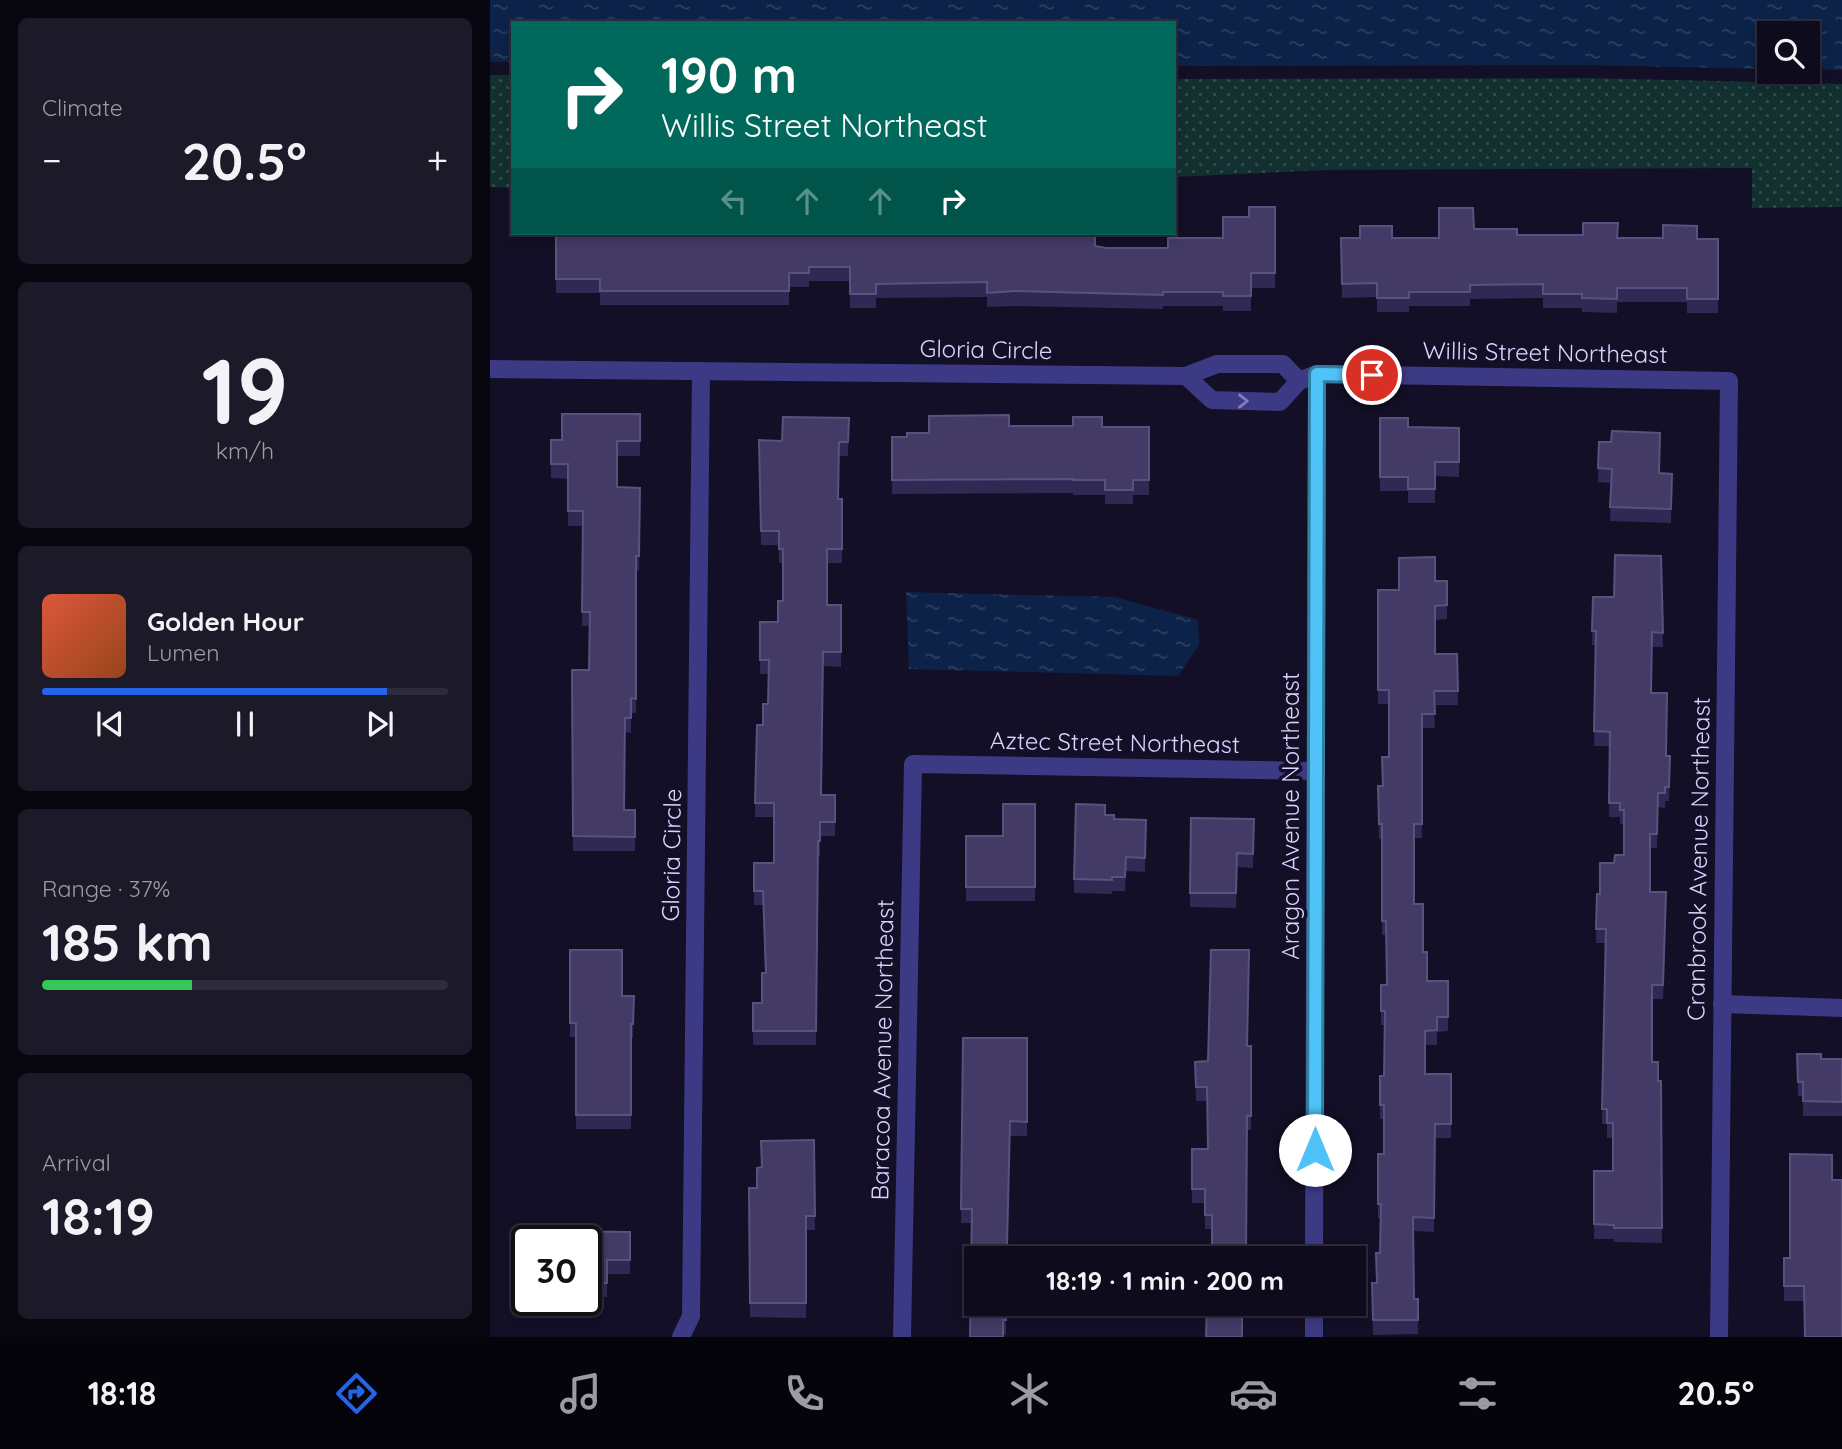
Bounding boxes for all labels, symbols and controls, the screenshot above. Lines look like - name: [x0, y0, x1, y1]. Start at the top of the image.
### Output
- map controls: [1757, 21, 1820, 84]
- button: search: [1757, 21, 1820, 84]
- text: 190 m: [661, 44, 797, 105]
- icon: right: [546, 49, 637, 140]
- text: Climate: [42, 93, 123, 122]
- text: Willis Street Northeast: [661, 105, 988, 145]
- text: 20.5°: [182, 128, 307, 193]
- text: −: [42, 136, 62, 184]
- text: +: [427, 136, 448, 184]
- icon: left: [715, 182, 753, 220]
- icon: ahead: [788, 182, 826, 220]
- icon: ahead: [861, 182, 899, 220]
- icon: right: [934, 182, 972, 220]
- text: 19: [201, 333, 289, 447]
- street label: Gloria Circle: [919, 333, 1053, 365]
- street label: Willis Street Northeast: [1422, 335, 1668, 369]
- pin: [1342, 345, 1402, 405]
- icon: arrive: [1353, 356, 1391, 394]
- one-way arrow: [1238, 393, 1248, 409]
- text: km/h: [216, 436, 274, 465]
- text: Golden Hour: [147, 605, 304, 638]
- text: Lumen: [147, 638, 220, 667]
- street label: Aragon Avenue Northeast: [1275, 672, 1305, 960]
- street label: Cranbrook Avenue Northeast: [1680, 697, 1716, 1021]
- icon: previous: [91, 705, 129, 743]
- icon: pause: [226, 705, 264, 743]
- icon: next: [361, 705, 399, 743]
- street label: Aztec Street Northeast: [990, 725, 1240, 759]
- street label: Gloria Circle: [655, 788, 687, 922]
- text: Range · 37%: [42, 874, 170, 903]
- street label: Baracoa Avenue Northeast: [864, 899, 900, 1201]
- text: 185 km: [42, 909, 213, 974]
- position arrow: [1278, 1113, 1352, 1187]
- text: Arrival: [42, 1148, 111, 1177]
- text: 18:19: [42, 1183, 155, 1248]
- speed limit sign: 30: [511, 1225, 602, 1316]
- text: 18:19 · 1 min · 200 m: [1046, 1264, 1284, 1297]
- icon: directions: [332, 1369, 381, 1418]
- icon: music: [556, 1369, 605, 1418]
- icon: phone: [780, 1369, 829, 1418]
- icon: climate: [1005, 1369, 1054, 1418]
- icon: car: [1229, 1369, 1278, 1418]
- icon: filters: [1453, 1369, 1502, 1418]
- text: 18:18: [88, 1373, 156, 1413]
- text: 20.5°: [1677, 1373, 1754, 1413]

